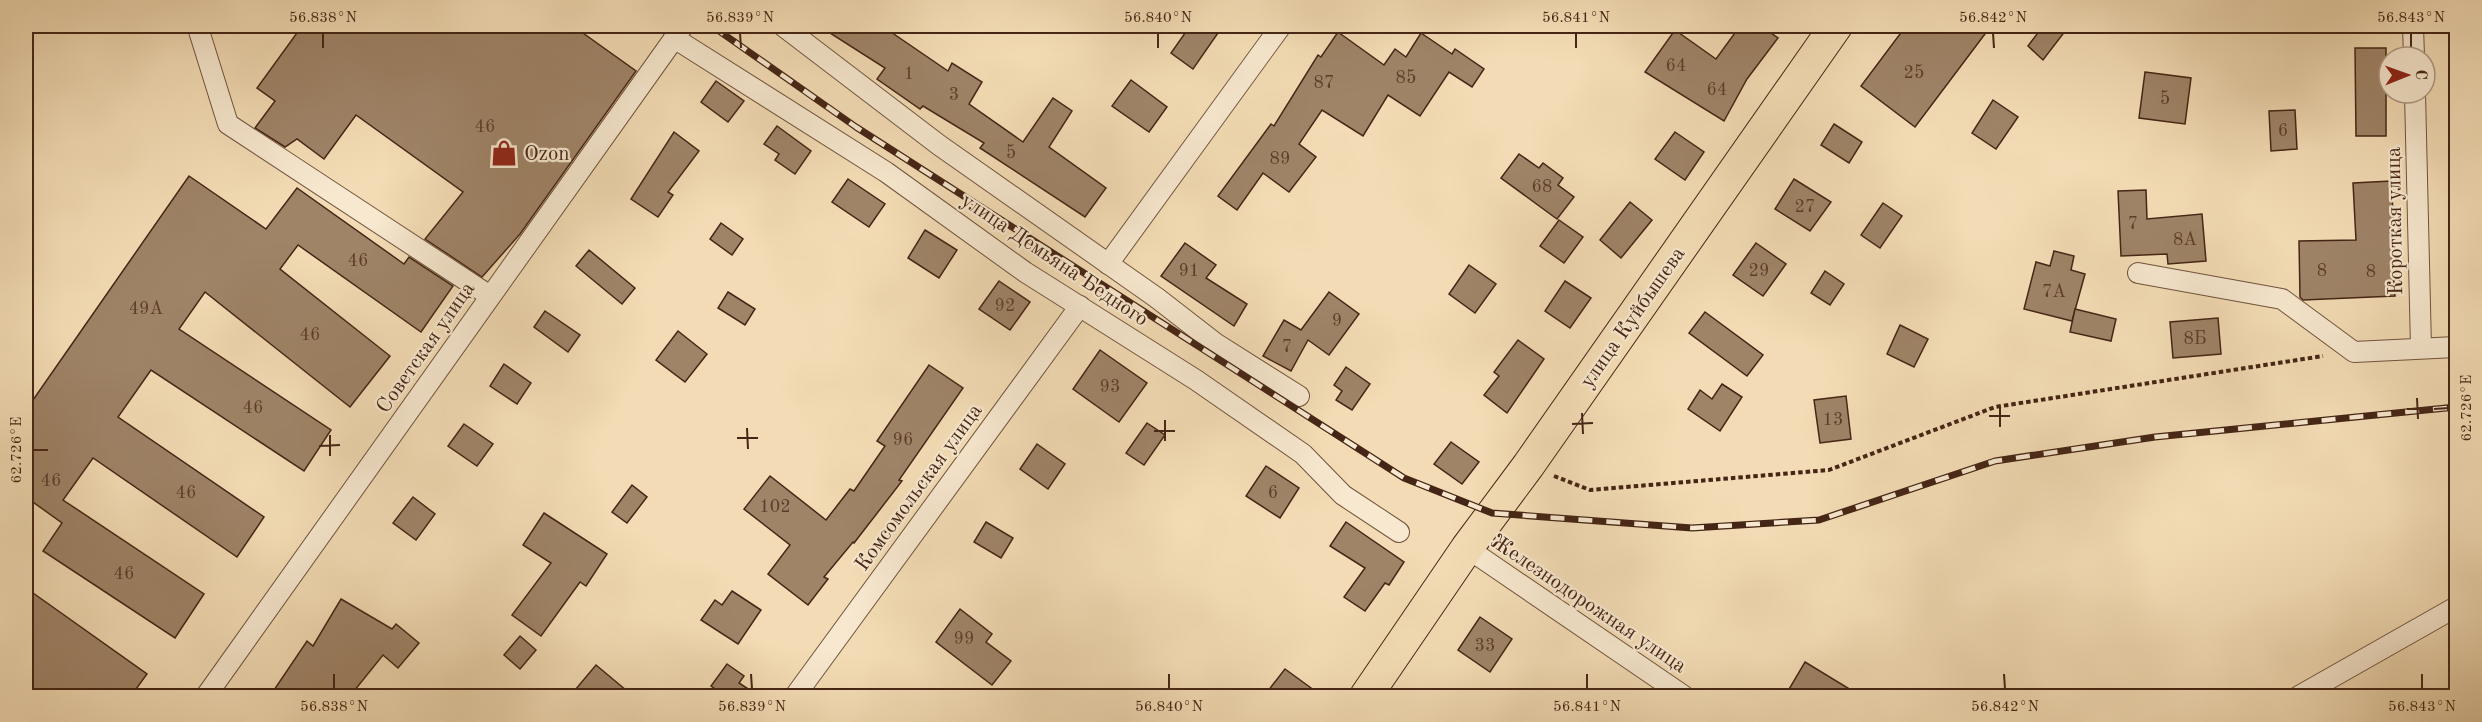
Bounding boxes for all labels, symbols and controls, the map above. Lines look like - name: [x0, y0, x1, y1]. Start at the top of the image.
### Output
- text: 56.838°N: [289, 11, 357, 26]
- text: 56.839°N: [706, 11, 774, 26]
- text: 56.840°N: [1124, 11, 1192, 26]
- text: 56.841°N: [1542, 11, 1610, 26]
- text: 56.842°N: [1959, 11, 2027, 26]
- text: 56.843°N: [2377, 11, 2445, 26]
- north arrow: [2377, 45, 2437, 105]
- house number: 64: [1666, 57, 1686, 75]
- house number: 25: [1904, 64, 1924, 82]
- house number: 1: [904, 65, 914, 83]
- house number: 85: [1396, 69, 1416, 87]
- text: С: [2412, 69, 2428, 80]
- house number: 87: [1314, 74, 1334, 92]
- house number: 64: [1707, 81, 1727, 99]
- house number: 3: [949, 86, 959, 104]
- house number: 5: [2160, 90, 2170, 108]
- house number: 46: [475, 118, 495, 136]
- house number: 6: [2278, 122, 2288, 140]
- shop icon: Ozon: [489, 138, 519, 168]
- place label: Ozon: [524, 144, 570, 165]
- house number: 5: [1006, 144, 1016, 162]
- street label: Короткая улица: [2384, 147, 2407, 295]
- house number: 89: [1270, 150, 1290, 168]
- house number: 68: [1532, 178, 1552, 196]
- street label: улица Демьяна Бедного: [957, 190, 1151, 331]
- house number: 27: [1795, 198, 1815, 216]
- house number: 7: [2128, 215, 2138, 233]
- house number: 8А: [2173, 231, 2197, 249]
- street label: улица Куйбышева: [1577, 244, 1690, 392]
- house number: 46: [348, 252, 368, 270]
- house number: 91: [1179, 262, 1199, 280]
- house number: 29: [1749, 262, 1769, 280]
- house number: 8: [2317, 262, 2327, 280]
- house number: 8: [2366, 263, 2376, 281]
- street label: Советская улица: [373, 278, 479, 417]
- house number: 7А: [2042, 283, 2066, 301]
- house number: 92: [995, 297, 1015, 315]
- house number: 49А: [129, 300, 164, 318]
- house number: 9: [1332, 312, 1342, 330]
- house number: 46: [300, 326, 320, 344]
- house number: 8Б: [2183, 330, 2207, 348]
- house number: 7: [1282, 338, 1292, 356]
- text: 62.726°E: [2460, 375, 2475, 441]
- house number: 93: [1100, 378, 1120, 396]
- house number: 46: [243, 399, 263, 417]
- street label: Комсомольская улица: [852, 400, 987, 575]
- house number: 13: [1823, 411, 1843, 429]
- text: 62.726°E: [10, 417, 25, 483]
- house number: 96: [893, 431, 913, 449]
- house number: 46: [41, 472, 61, 490]
- house number: 46: [176, 484, 196, 502]
- house number: 6: [1268, 484, 1278, 502]
- house number: 102: [759, 498, 791, 516]
- street label: Железнодорожная улица: [1487, 531, 1690, 678]
- house number: 46: [114, 565, 134, 583]
- house number: 99: [954, 630, 974, 648]
- house number: 33: [1475, 637, 1495, 655]
- text: 56.838°N: [300, 700, 368, 715]
- text: 56.839°N: [718, 700, 786, 715]
- text: 56.840°N: [1135, 700, 1203, 715]
- text: 56.841°N: [1553, 700, 1621, 715]
- text: 56.842°N: [1971, 700, 2039, 715]
- text: 56.843°N: [2388, 700, 2456, 715]

